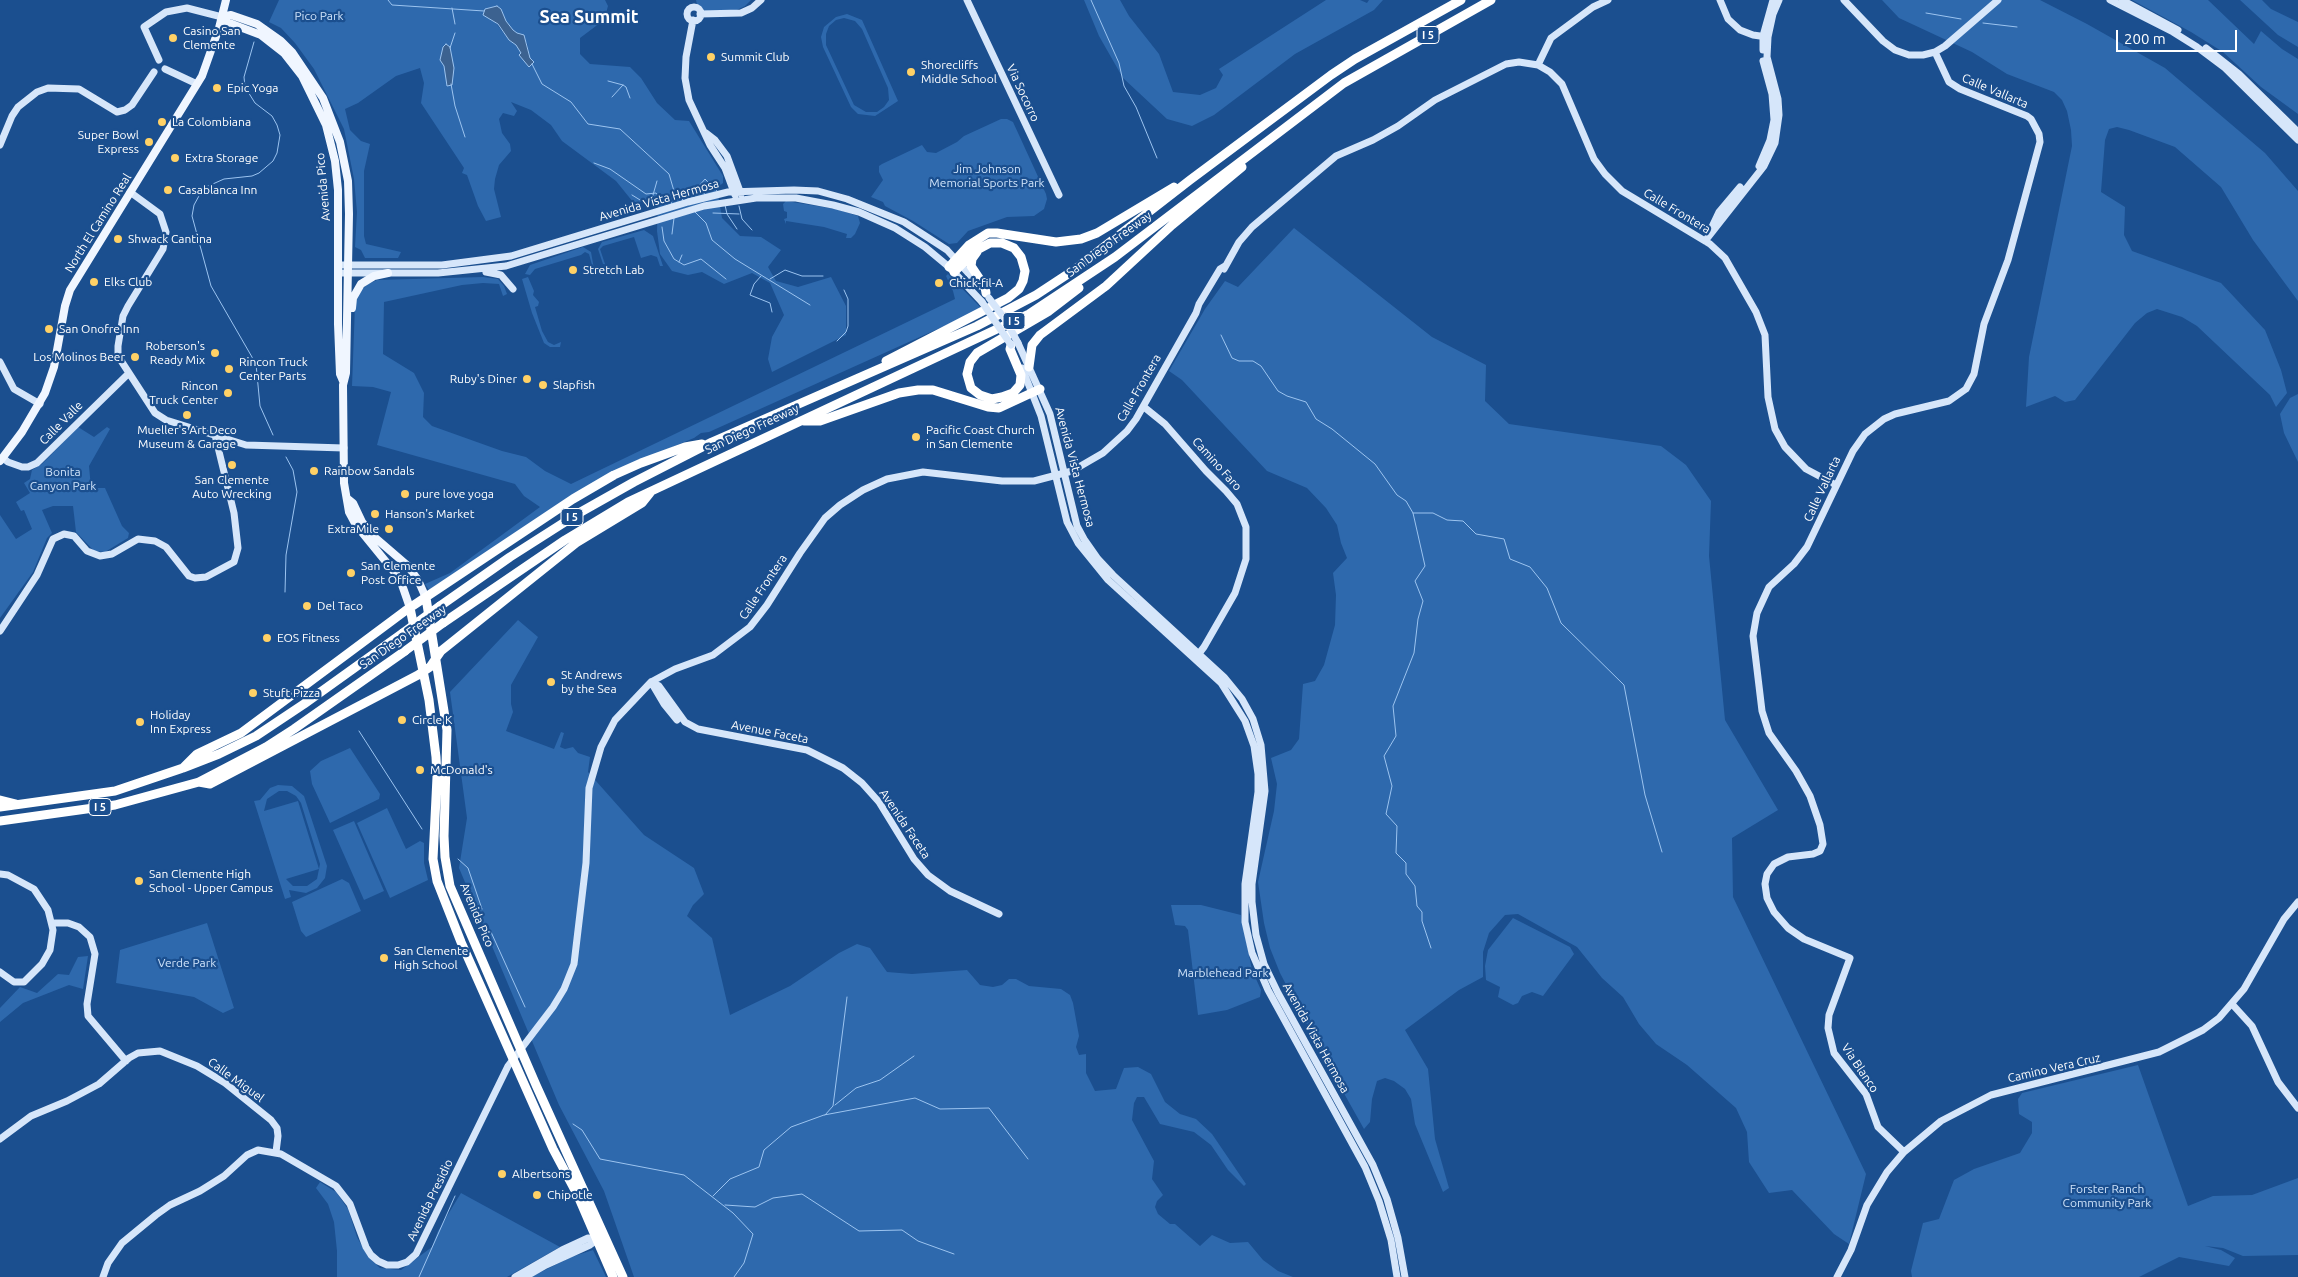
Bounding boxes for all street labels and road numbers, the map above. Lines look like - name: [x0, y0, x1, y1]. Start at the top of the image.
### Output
- road number: I 5: [1417, 26, 1439, 44]
- street label: Via Socorro: [1003, 62, 1043, 124]
- street label: Calle Vallarta: [1960, 71, 2030, 111]
- street label: Avenida Pico: [313, 152, 333, 222]
- street label: North El Camino Real: [62, 171, 134, 275]
- street label: Avenida Vista Hermosa: [597, 176, 721, 224]
- street label: Calle Frontera: [1641, 185, 1713, 237]
- street label: San Diego Freeway: [1064, 208, 1154, 280]
- road number: I 5: [1003, 312, 1025, 330]
- street label: Calle Frontera: [1114, 352, 1164, 424]
- street label: Calle Valle: [36, 398, 86, 448]
- street label: San Diego Freeway: [703, 401, 801, 457]
- street label: Avenida Vista Hermosa: [1052, 405, 1098, 529]
- street label: Camino Faro: [1189, 434, 1245, 494]
- street label: Calle Vallarta: [1801, 454, 1843, 524]
- road number: I 5: [561, 508, 583, 526]
- street label: Calle Frontera: [736, 552, 790, 622]
- street label: San Diego Freeway: [357, 602, 449, 672]
- street label: Avenue Faceta: [730, 717, 810, 747]
- street label: Avenida Faceta: [876, 786, 934, 862]
- road number: I 5: [89, 799, 111, 816]
- street label: Avenida Pico: [457, 881, 497, 949]
- street label: Avenida Vista Hermosa: [1280, 980, 1352, 1096]
- street label: Via Blanco: [1838, 1041, 1882, 1095]
- street label: Camino Vera Cruz: [2006, 1050, 2102, 1086]
- street label: Calle Miguel: [205, 1055, 267, 1105]
- street label: Avenida Presidio: [404, 1157, 456, 1243]

